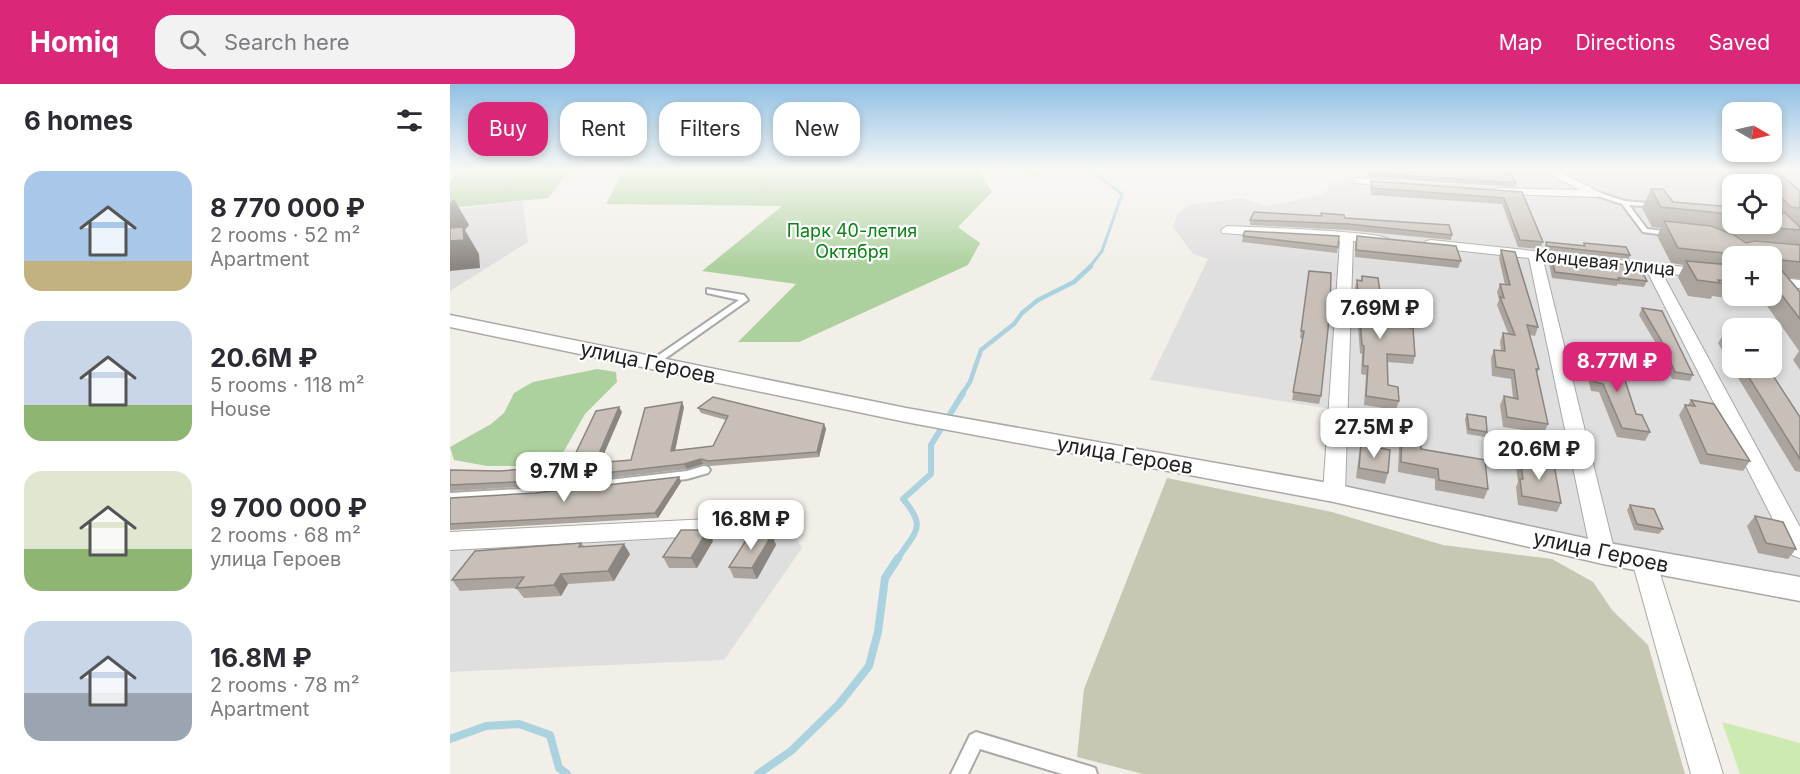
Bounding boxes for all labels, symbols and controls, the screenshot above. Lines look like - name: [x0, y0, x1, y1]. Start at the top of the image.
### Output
- search box: [155, 15, 575, 69]
- text: Homiq: [30, 25, 119, 59]
- icon: search: [176, 26, 209, 59]
- text: Search here: [224, 29, 350, 55]
- text: Map: [1499, 30, 1542, 55]
- text: Directions: [1575, 30, 1676, 55]
- text: Saved: [1709, 30, 1770, 55]
- chip: Buy: [468, 102, 548, 156]
- chip: Rent: [560, 102, 647, 156]
- chip: Filters: [659, 102, 761, 156]
- chip: New: [773, 102, 860, 156]
- north arrow: [1722, 102, 1782, 162]
- map controls: [1722, 102, 1782, 378]
- icon: filters: [393, 104, 426, 137]
- text: 6 homes: [24, 105, 133, 136]
- button: locate: [1722, 174, 1782, 234]
- text: 8 770 000 ₽: [210, 192, 365, 223]
- icon: home: [72, 195, 144, 267]
- park label: Парк 40-летия Октября: [787, 220, 917, 262]
- text: 2 rooms · 52 m²: [210, 223, 360, 247]
- street label: Концевая улица: [1534, 244, 1676, 280]
- button: +: [1722, 246, 1782, 306]
- text: Apartment: [210, 247, 309, 271]
- pin: 7.69M ₽: [1325, 289, 1435, 340]
- text: 7.69M ₽: [1340, 296, 1420, 320]
- button: −: [1722, 318, 1782, 378]
- street label: улица Героев: [578, 335, 718, 389]
- text: 20.6M ₽: [210, 342, 318, 373]
- pin: 8.77M ₽: [1562, 342, 1672, 393]
- icon: home: [72, 345, 144, 417]
- text: 8.77M ₽: [1577, 349, 1657, 373]
- text: 5 rooms · 118 m²: [210, 373, 365, 397]
- text: House: [210, 397, 271, 421]
- pin: 27.5M ₽: [1319, 408, 1429, 459]
- text: 27.5M ₽: [1334, 415, 1414, 439]
- pin: 20.6M ₽: [1484, 430, 1594, 481]
- street label: улица Героев: [1055, 431, 1195, 479]
- text: 20.6M ₽: [1498, 437, 1580, 461]
- pin: 9.7M ₽: [515, 452, 613, 503]
- text: 9.7M ₽: [530, 459, 598, 483]
- text: 9 700 000 ₽: [210, 492, 367, 523]
- icon: home: [72, 495, 144, 567]
- pin: 16.8M ₽: [696, 500, 806, 551]
- text: 16.8M ₽: [712, 507, 790, 531]
- text: 2 rooms · 68 m²: [210, 523, 361, 547]
- street label: улица Героев: [1531, 524, 1671, 578]
- text: улица Героев: [210, 547, 341, 571]
- text: 16.8M ₽: [210, 642, 312, 673]
- icon: home: [72, 645, 144, 717]
- text: 2 rooms · 78 m²: [210, 673, 359, 697]
- text: Apartment: [210, 697, 309, 721]

